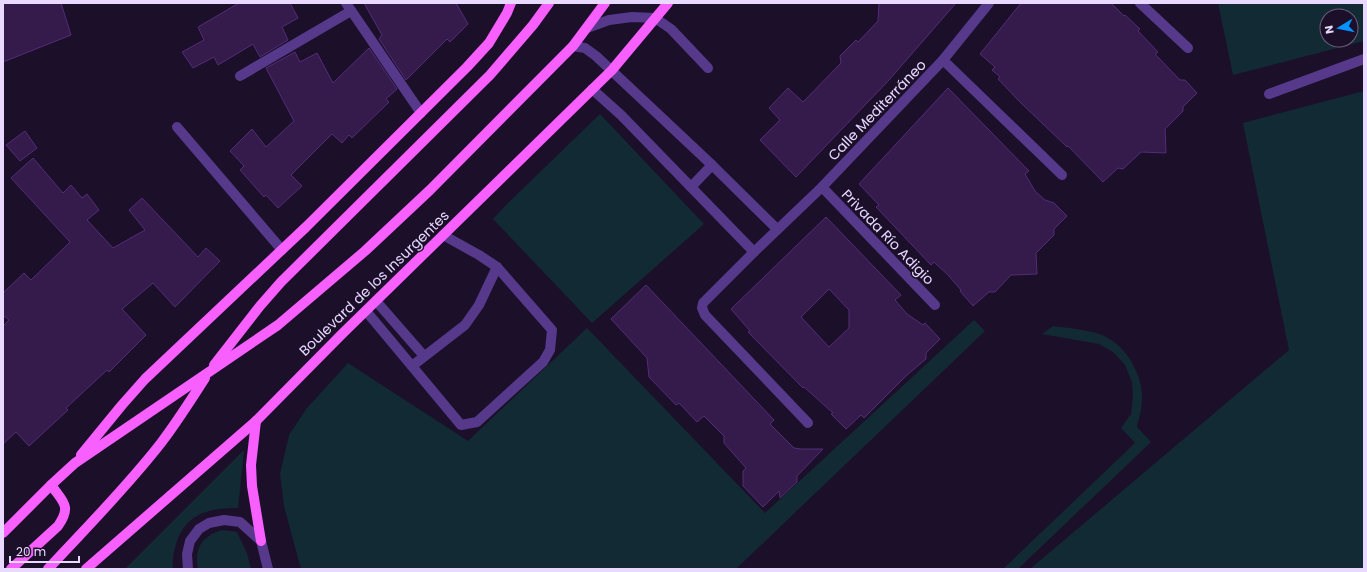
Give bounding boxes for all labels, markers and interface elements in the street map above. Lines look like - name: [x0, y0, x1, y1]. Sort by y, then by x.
- north arrow: [1319, 8, 1359, 48]
- text: N: [1321, 24, 1338, 35]
- street label: Calle Mediterráneo: [823, 55, 931, 165]
- street label: Privada Río Adigio: [837, 185, 939, 289]
- street label: Boulevard de los Insurgentes: [294, 206, 454, 360]
- scale bar: [10, 538, 79, 564]
- text: 20 m: [16, 543, 46, 560]

